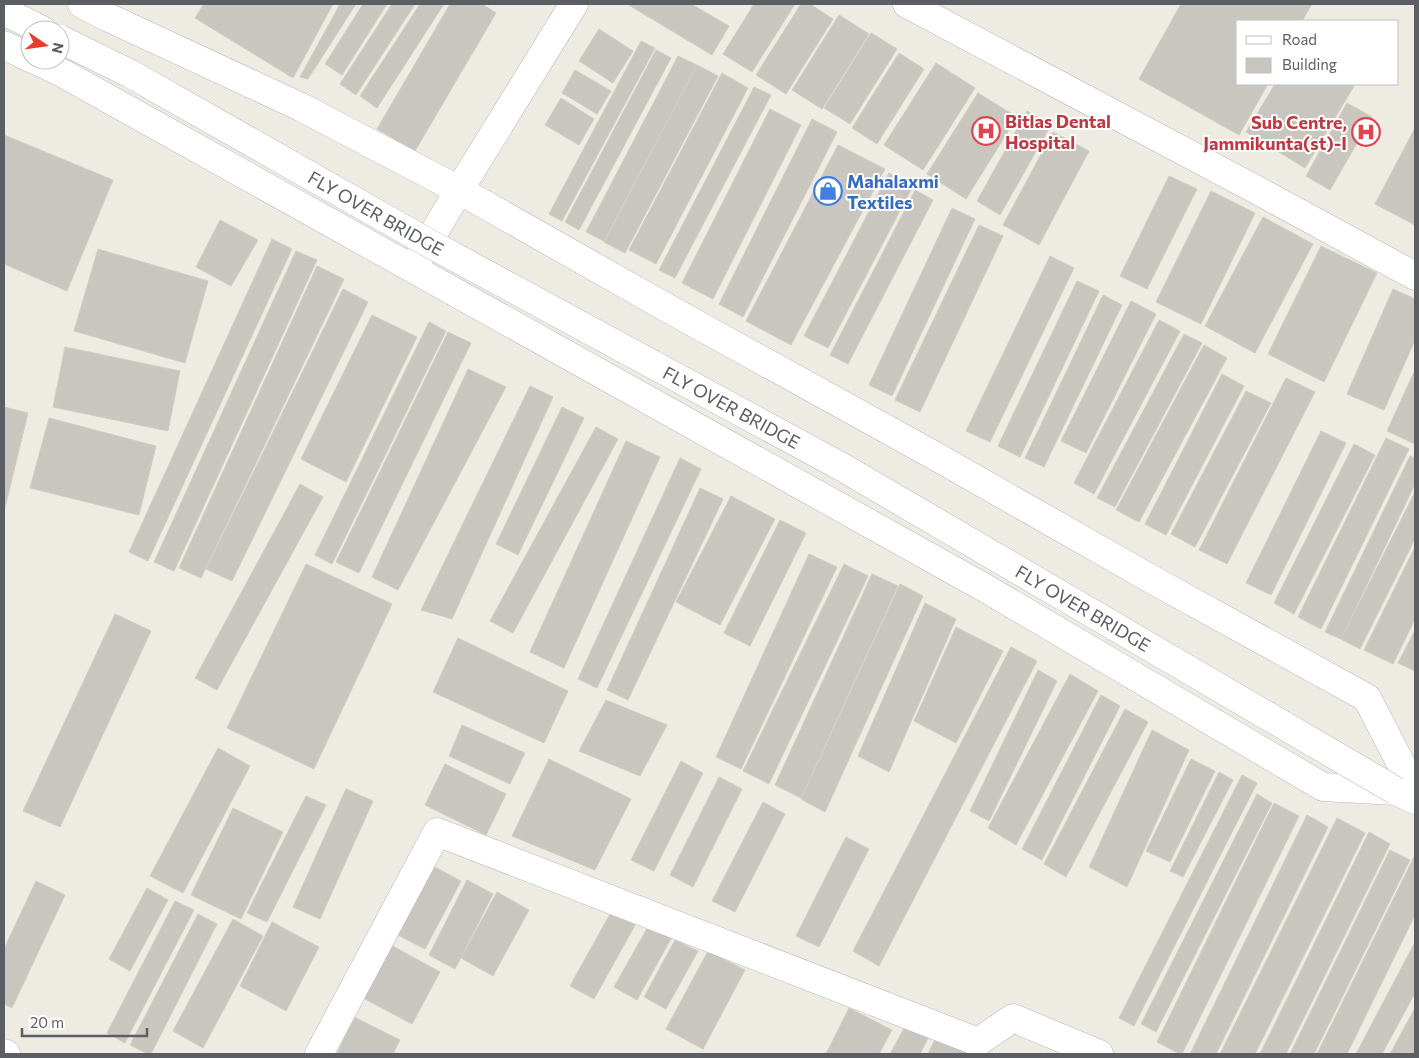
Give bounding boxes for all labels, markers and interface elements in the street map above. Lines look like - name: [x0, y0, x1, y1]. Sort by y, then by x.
- north arrow: [20, 20, 70, 70]
- legend: [1236, 20, 1399, 85]
- text: Road: [1282, 30, 1317, 48]
- text: N: [49, 41, 68, 55]
- text: Building: [1282, 55, 1337, 73]
- place label: Bitlas Dental Hospital: [1005, 110, 1111, 153]
- place label: Sub Centre, Jammikunta(st)-I: [1203, 111, 1347, 154]
- hospital icon: Bitlas Dental Hospital: [971, 116, 1001, 146]
- hospital icon: Sub Centre, Jammikunta(st)-I: [1351, 117, 1381, 147]
- street label: FLY OVER BRIDGE: [304, 166, 448, 260]
- place label: Mahalaxmi Textiles: [847, 170, 939, 213]
- shop icon: Mahalaxmi Textiles: [813, 176, 843, 206]
- street label: FLY OVER BRIDGE: [659, 361, 804, 453]
- street label: FLY OVER BRIDGE: [1012, 560, 1155, 656]
- scale bar: [22, 1006, 148, 1038]
- text: 20 m: [30, 1013, 64, 1031]

